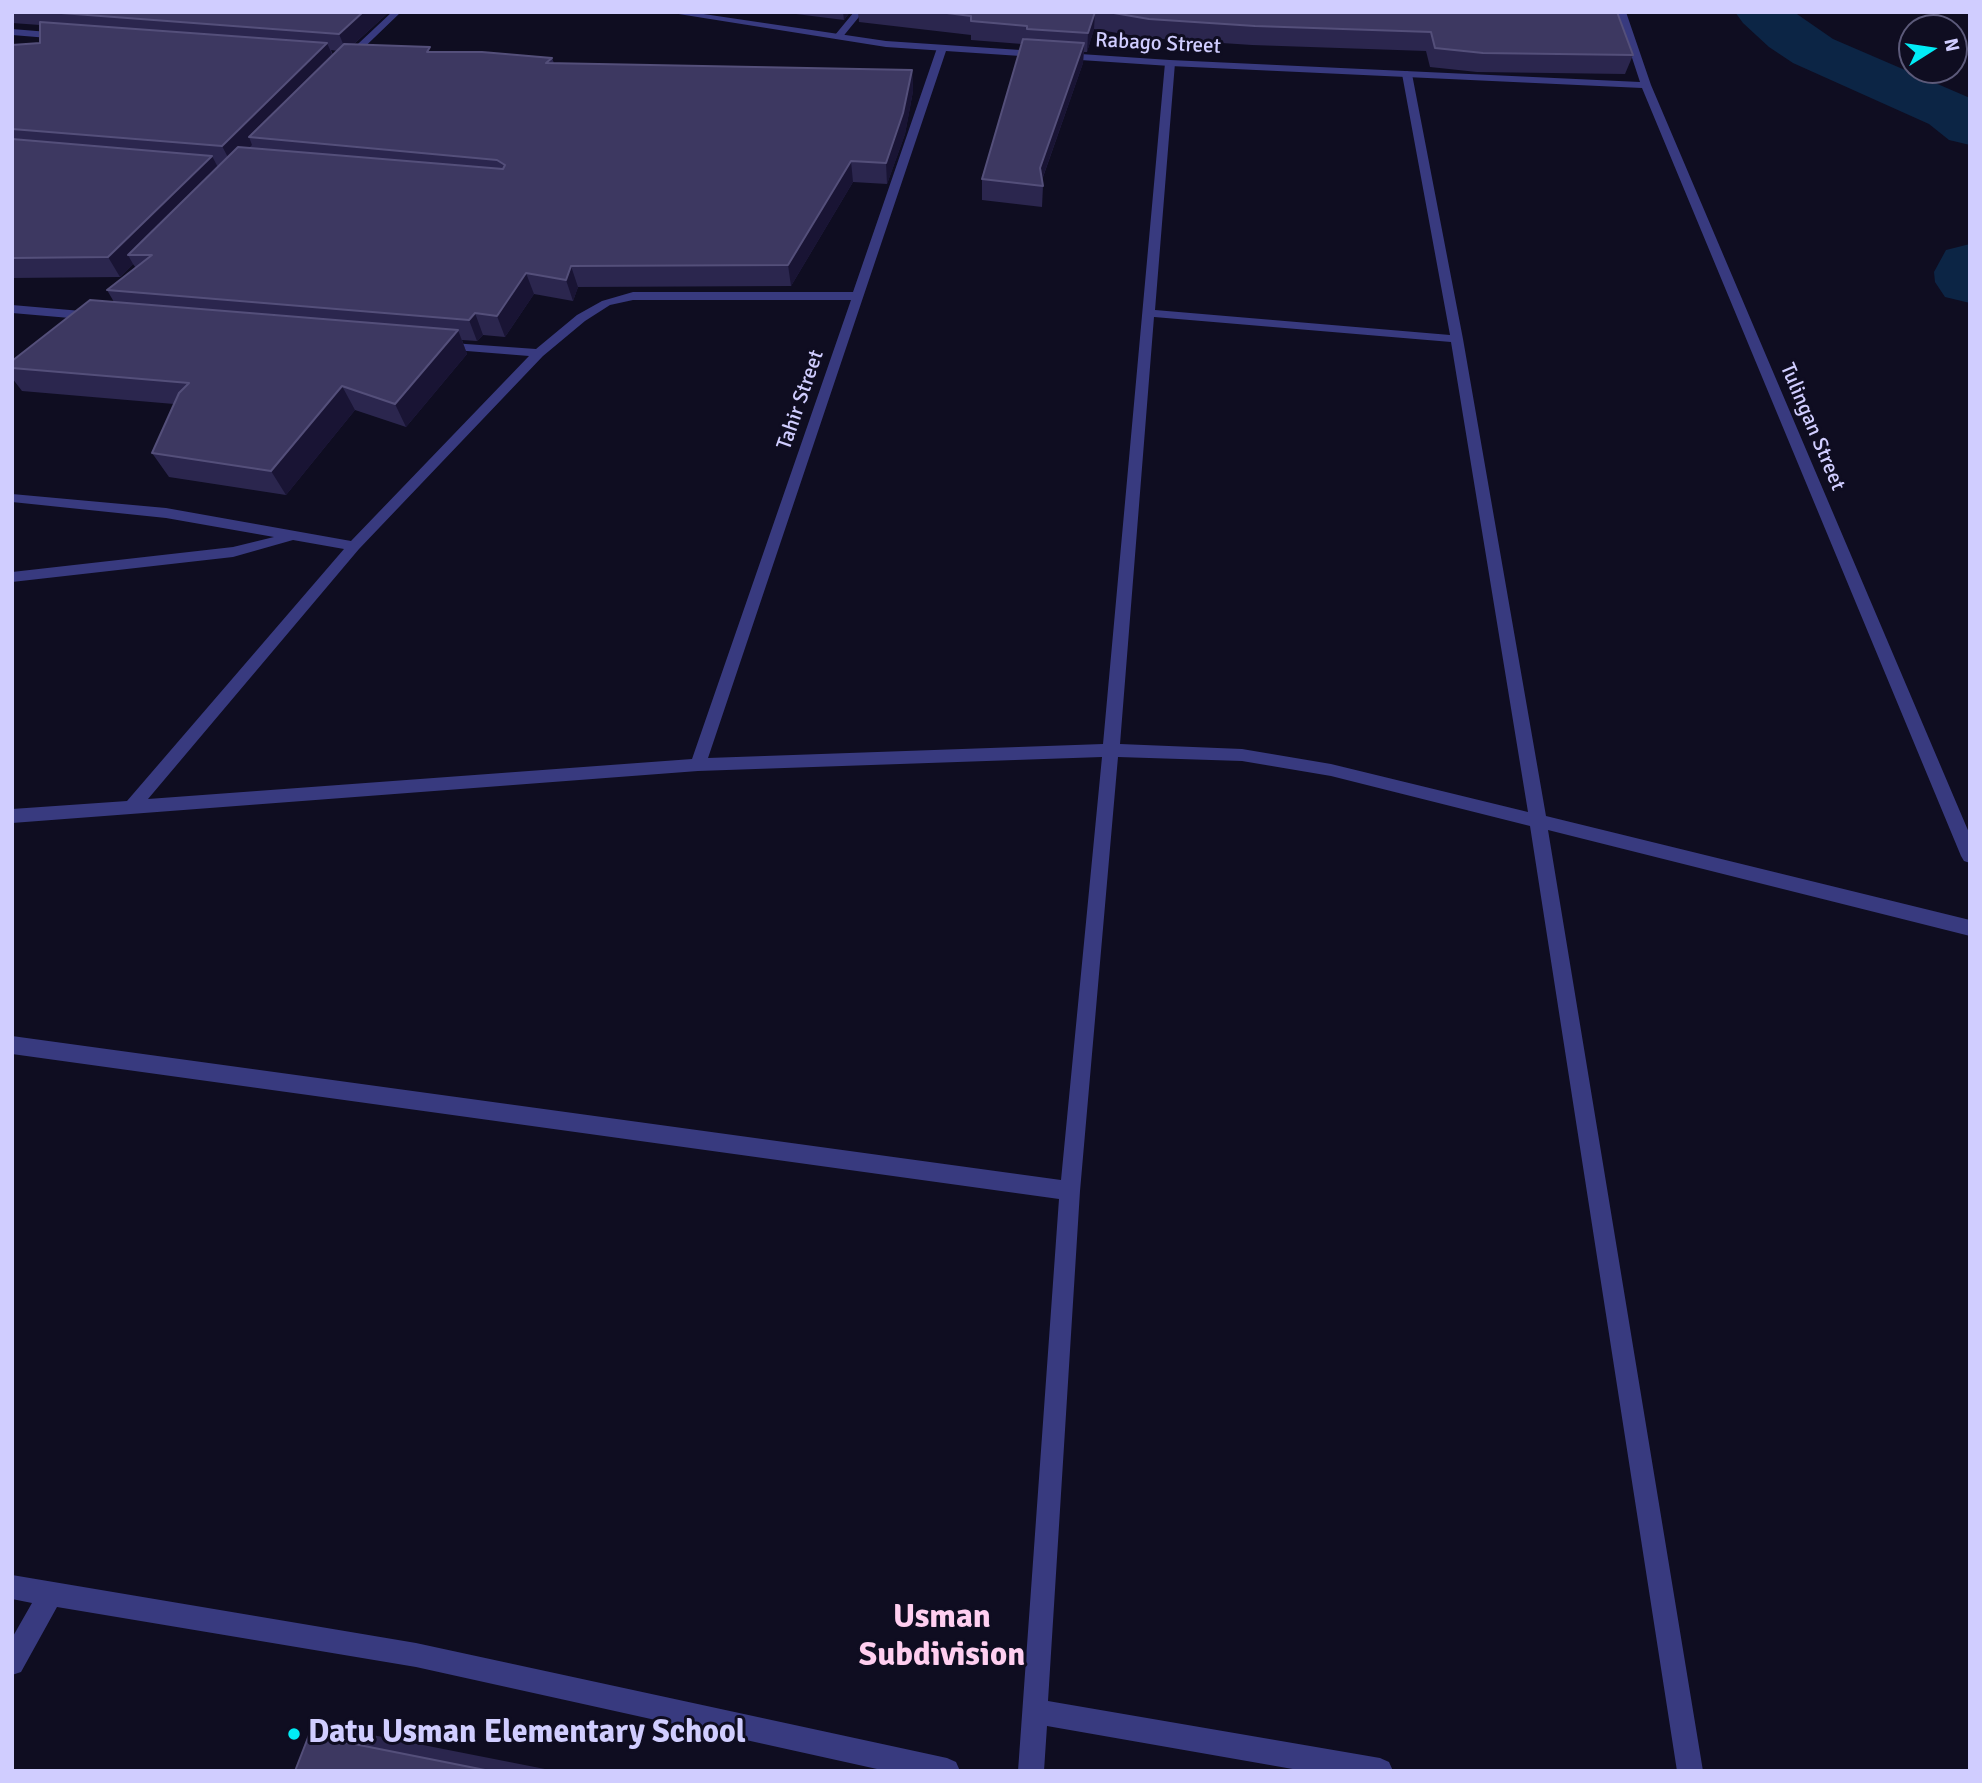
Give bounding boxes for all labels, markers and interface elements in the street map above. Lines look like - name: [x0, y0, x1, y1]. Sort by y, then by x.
- north arrow: [1898, 14, 1968, 84]
- street label: Rabago Street: [1094, 28, 1222, 60]
- text: N: [1938, 36, 1965, 54]
- street label: Tahir Street: [772, 347, 830, 453]
- street label: Tulingan Street: [1774, 360, 1850, 494]
- district label: Usman Subdivision: [859, 1598, 1025, 1676]
- place label: Datu Usman Elementary School: [308, 1715, 746, 1753]
- marker: Datu Usman Elementary School: [286, 1726, 302, 1742]

